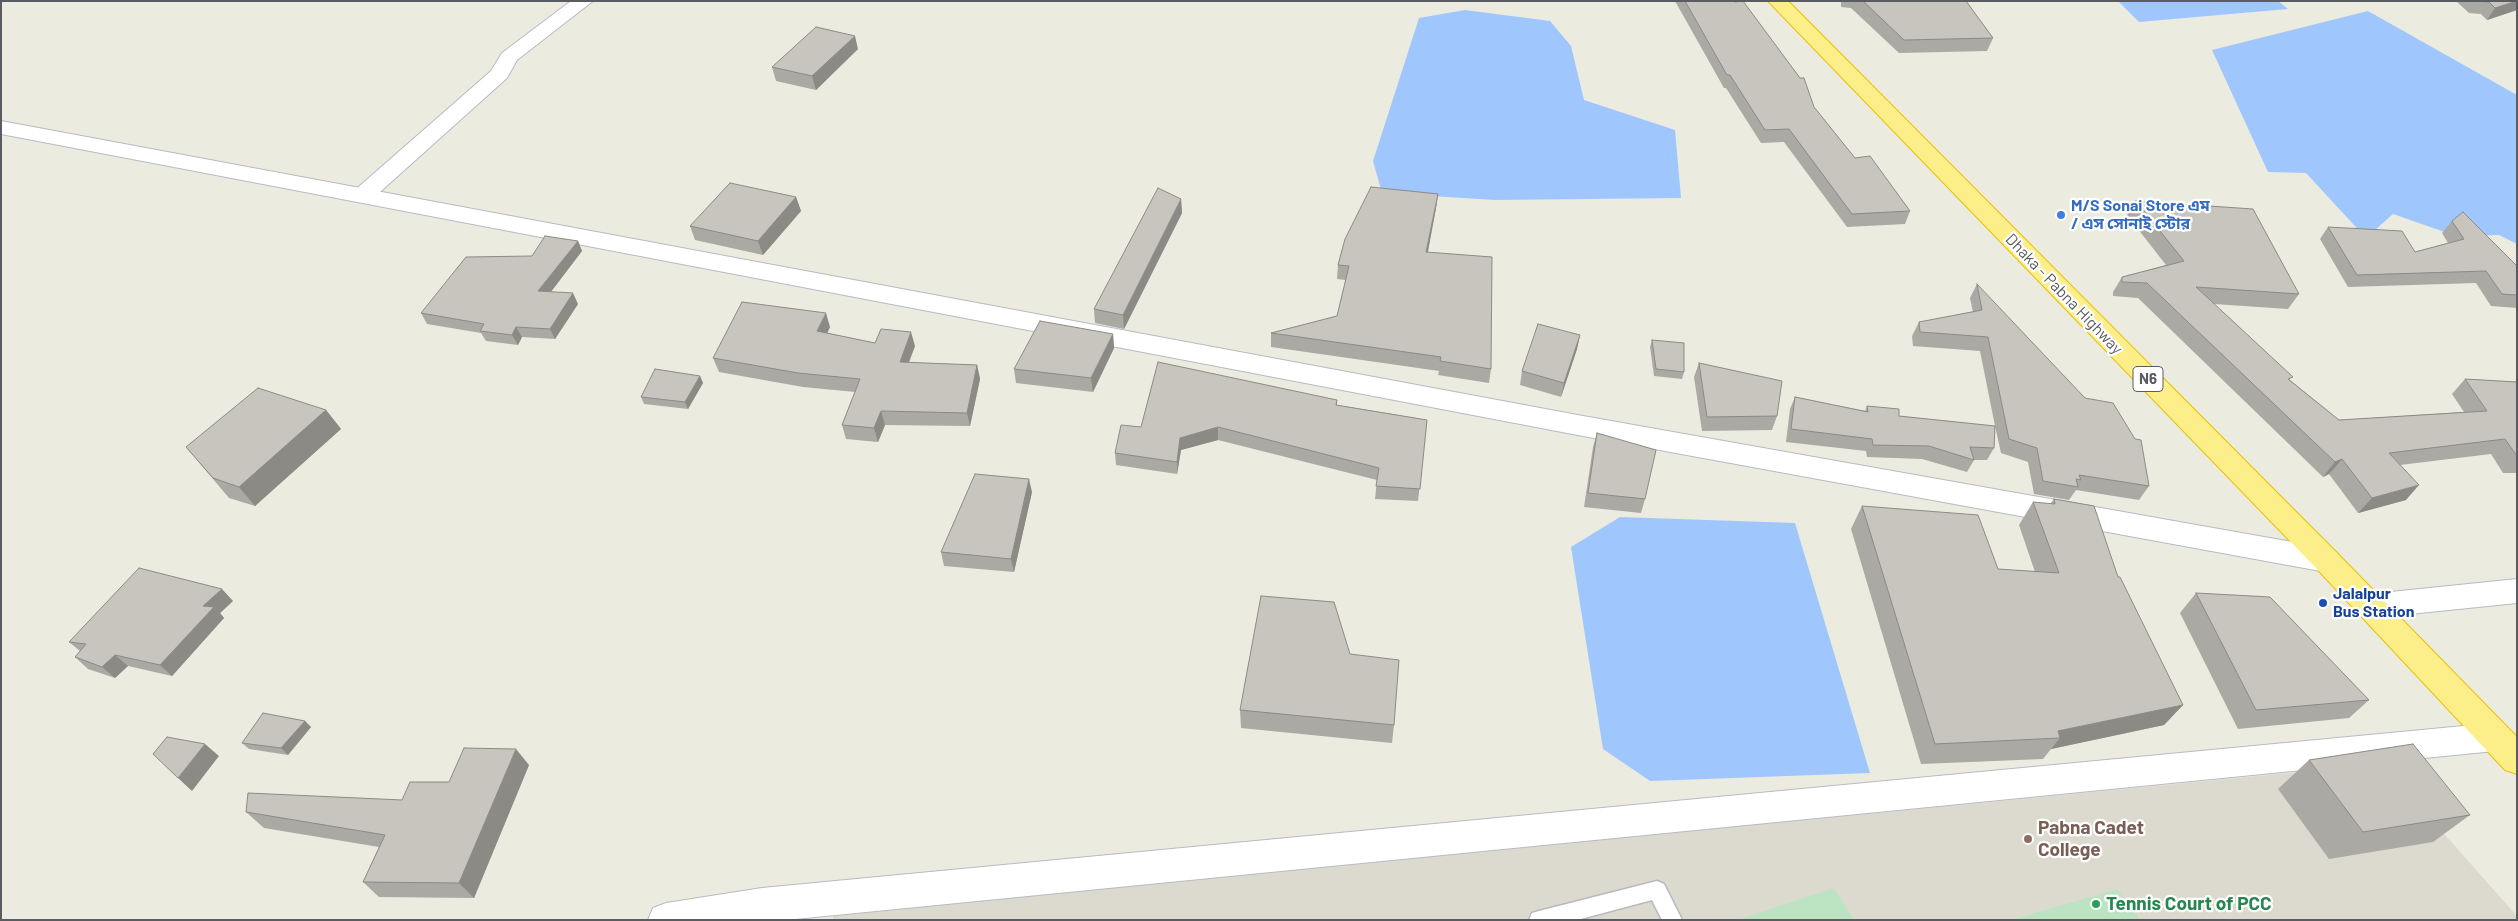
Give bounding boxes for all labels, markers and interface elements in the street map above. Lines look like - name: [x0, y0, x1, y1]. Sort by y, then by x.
- place label: M/S Sonai Store এম / এস সোনাই স্টোর: [2071, 196, 2210, 234]
- marker: M/S Sonai Store এম / এস সোনাই স্টোর: [2055, 209, 2067, 221]
- street label: Dhaka - Pabna Highway: [2001, 230, 2127, 358]
- road number: N6: [2133, 366, 2163, 392]
- place label: Jalalpur Bus Station: [2333, 584, 2414, 622]
- marker: Jalalpur Bus Station: [2317, 597, 2329, 609]
- place label: Pabna Cadet College: [2038, 817, 2144, 861]
- marker: Pabna Cadet College: [2022, 833, 2034, 845]
- place label: Tennis Court of PCC: [2106, 893, 2272, 915]
- marker: Tennis Court of PCC: [2090, 898, 2102, 910]

